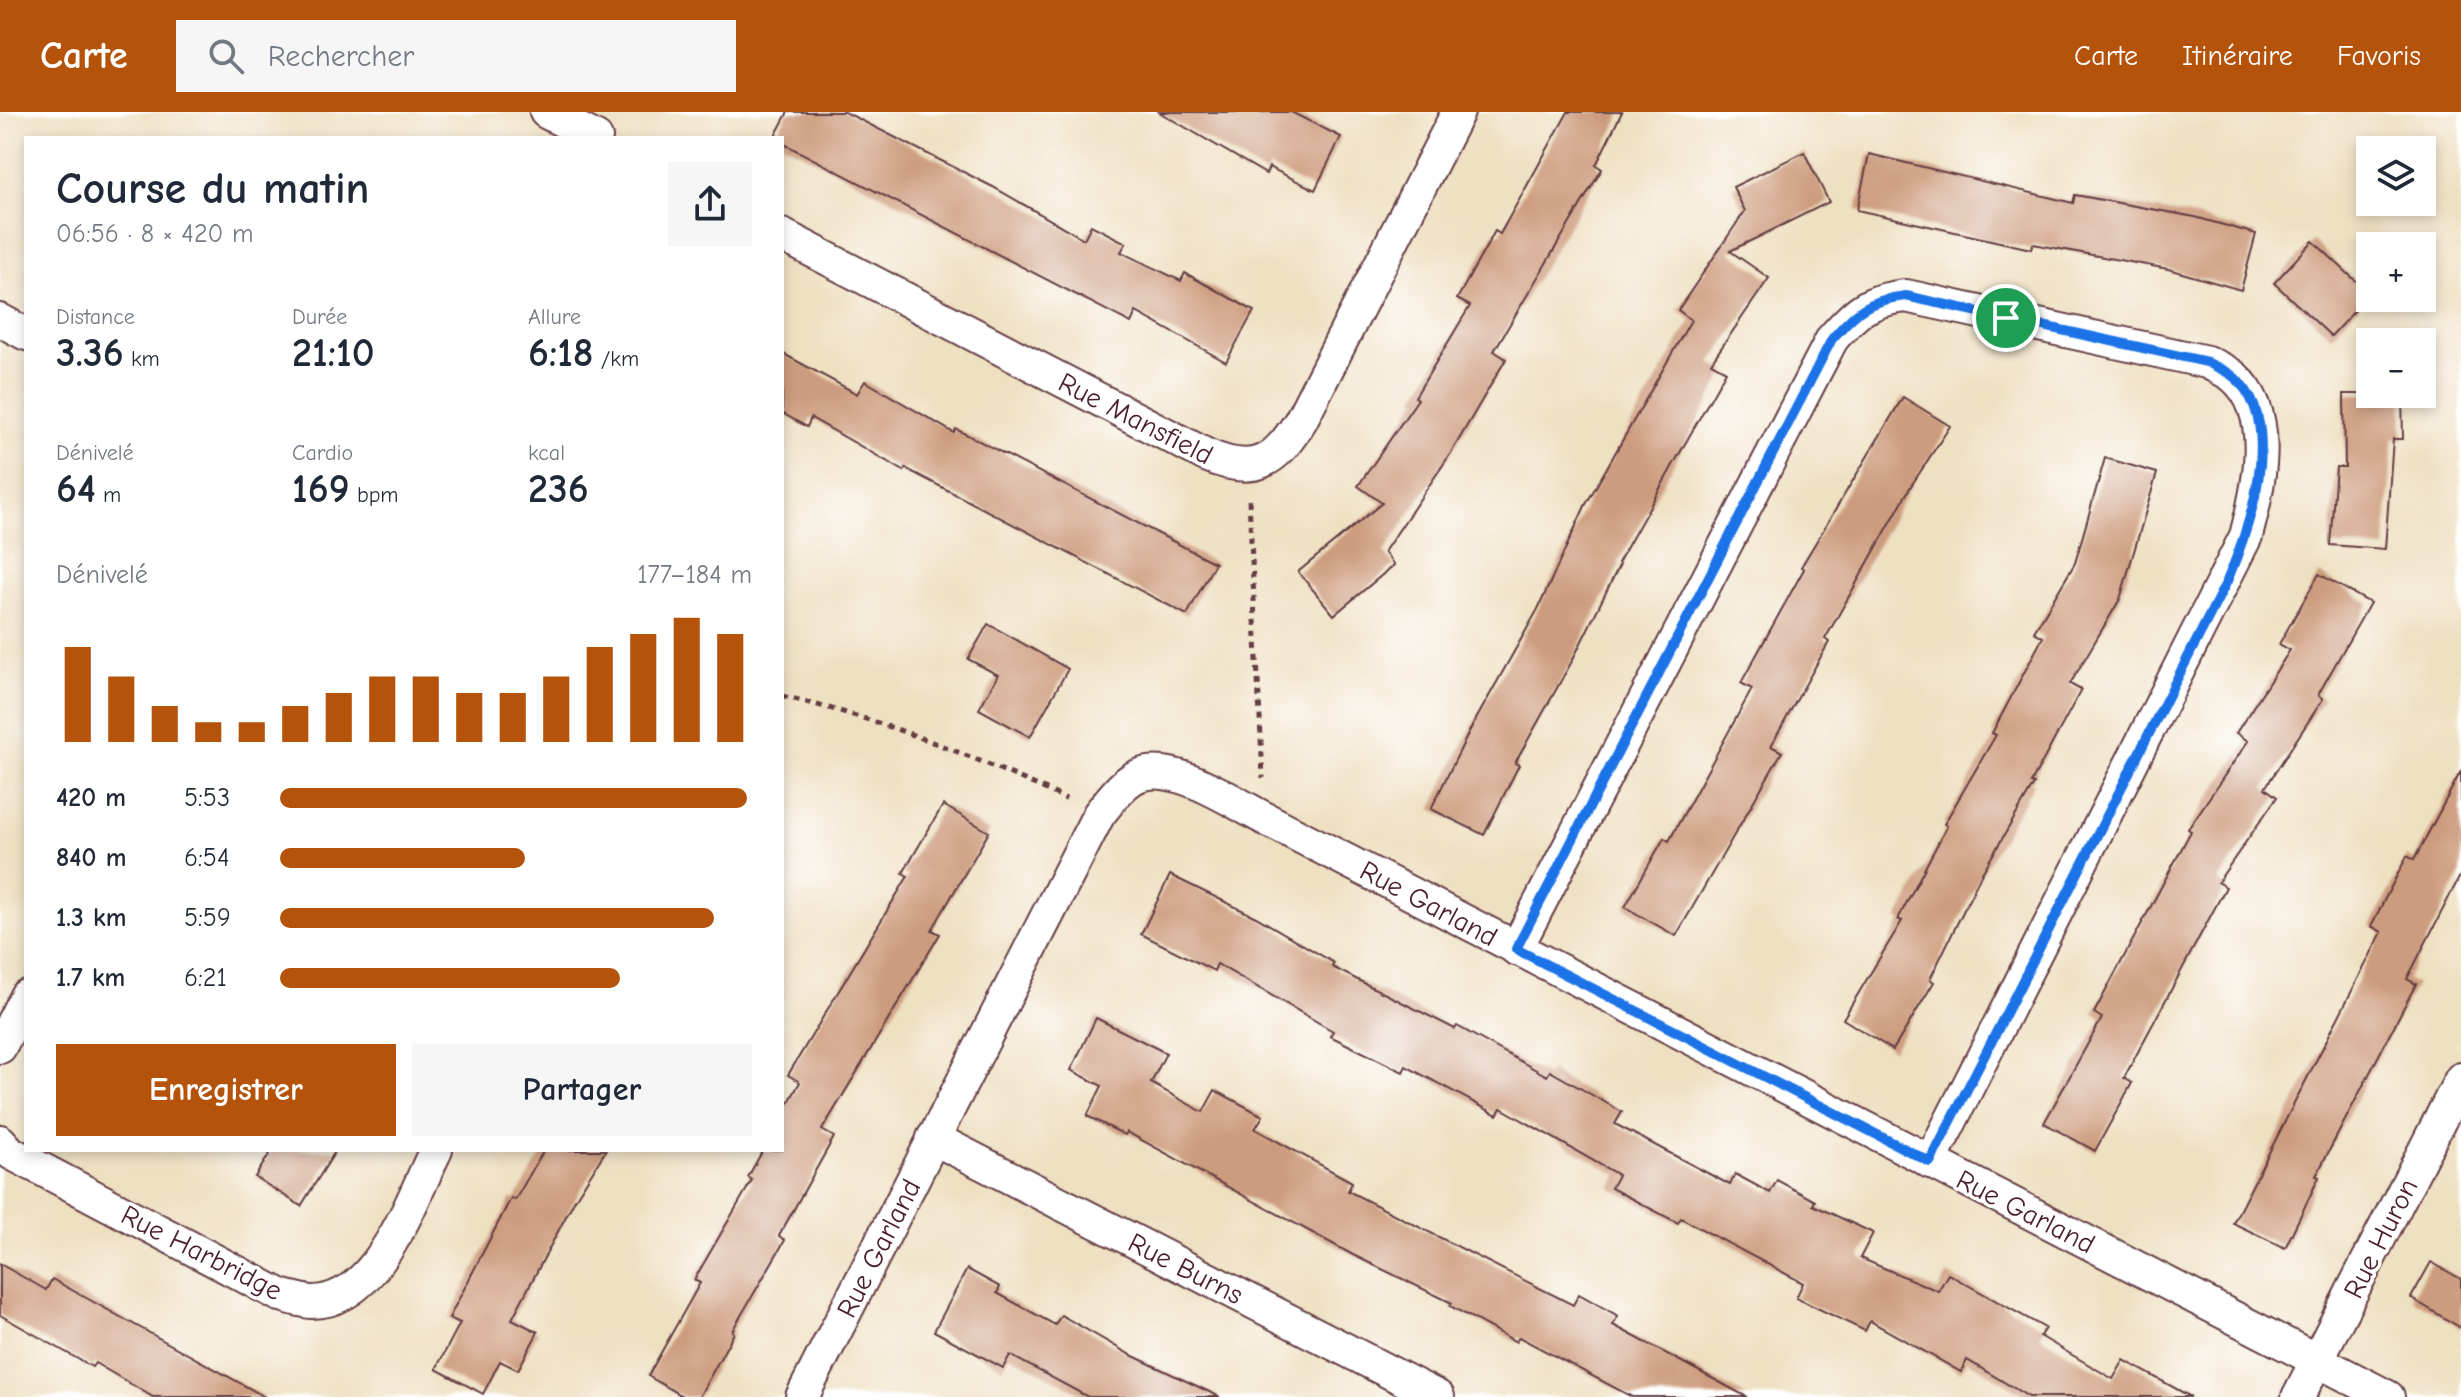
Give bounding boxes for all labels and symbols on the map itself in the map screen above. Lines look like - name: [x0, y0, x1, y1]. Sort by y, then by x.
- pin: [1972, 284, 2040, 352]
- street label: Rue Mansfield: [1053, 366, 1218, 471]
- street label: Rue Garland: [1354, 854, 1503, 953]
- street label: Rue Garland: [1951, 1163, 2100, 1260]
- street label: Rue Huron: [2337, 1173, 2425, 1304]
- street label: Rue Garland: [830, 1174, 927, 1323]
- street label: Rue Harbridge: [116, 1199, 287, 1307]
- street label: Rue Burns: [1123, 1226, 1248, 1311]

